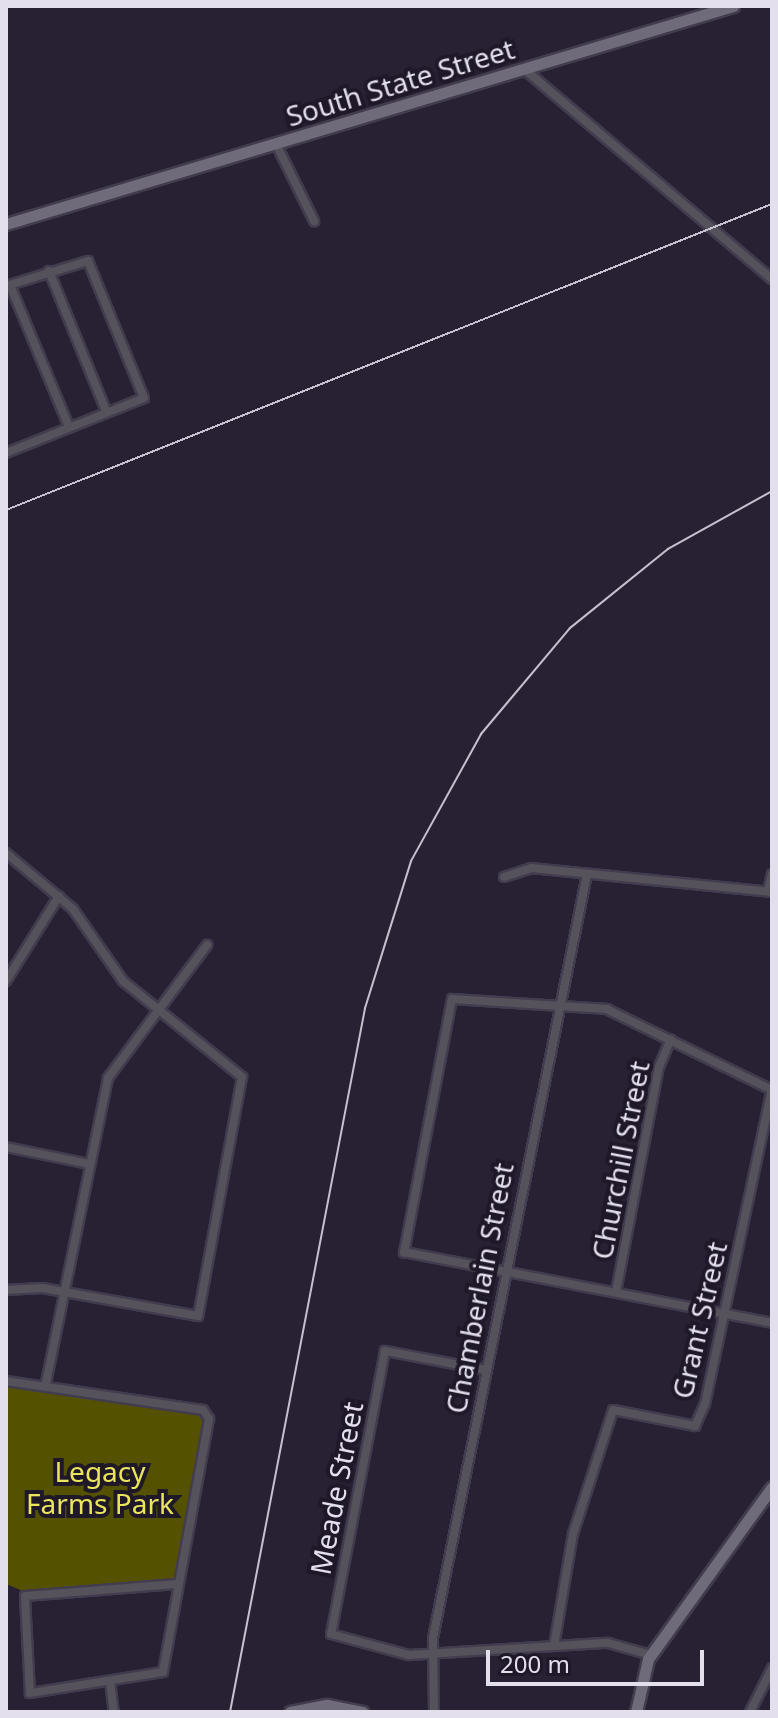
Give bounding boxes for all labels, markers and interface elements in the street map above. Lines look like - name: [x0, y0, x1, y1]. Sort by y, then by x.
- street label: South State Street: [282, 31, 518, 133]
- street label: Churchill Street: [584, 1058, 656, 1262]
- street label: Chamberlain Street: [438, 1160, 520, 1416]
- street label: Grant Street: [665, 1238, 733, 1402]
- street label: Meade Street: [303, 1399, 369, 1577]
- park label: Legacy Farms Park: [26, 1454, 174, 1520]
- scale bar: [490, 1634, 708, 1684]
- text: 200 m: [500, 1647, 570, 1680]

